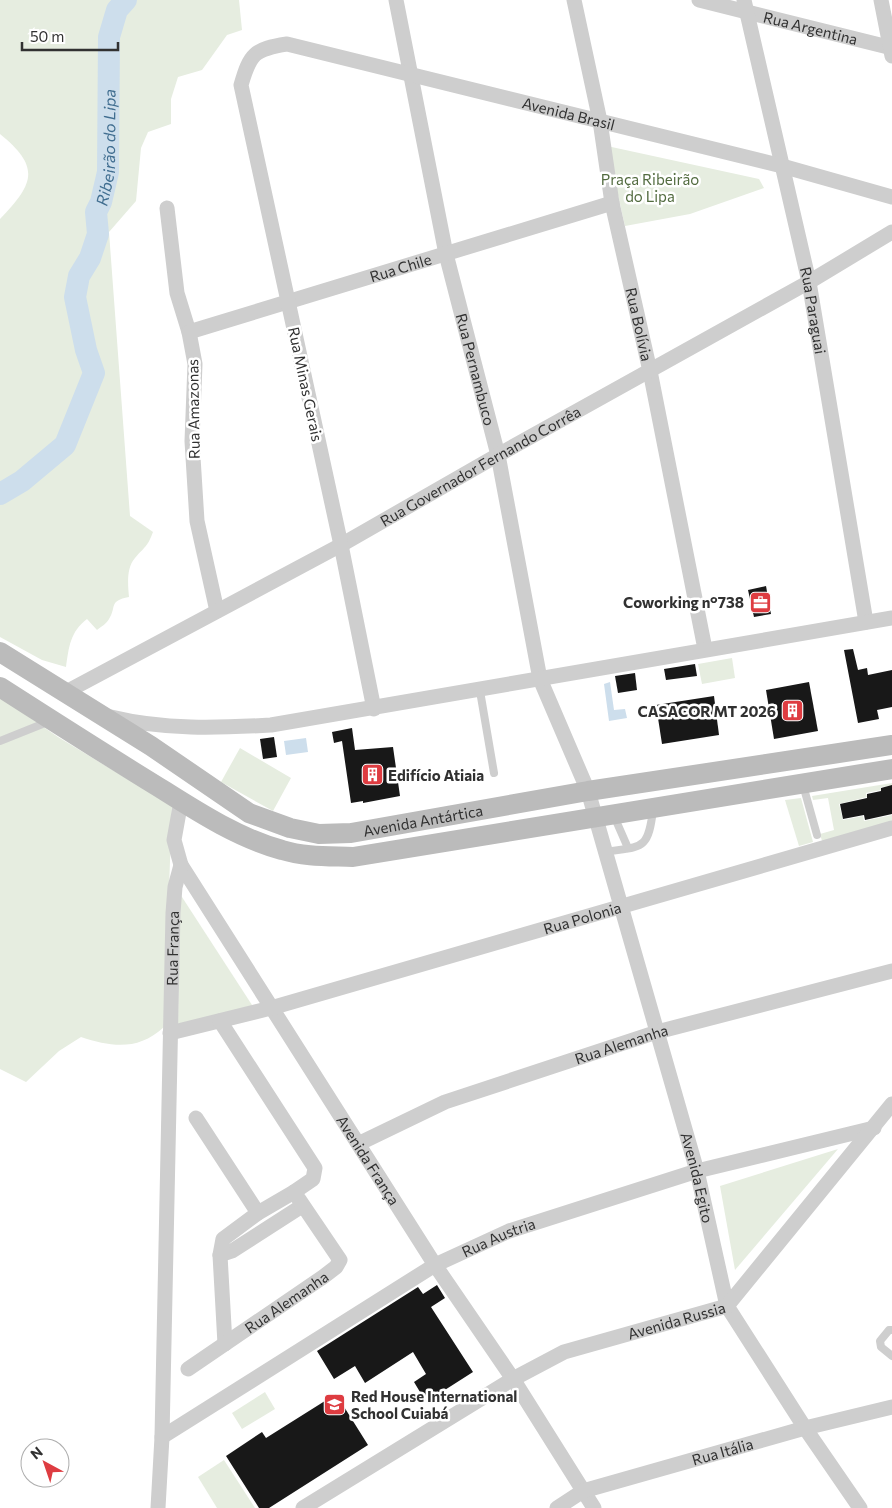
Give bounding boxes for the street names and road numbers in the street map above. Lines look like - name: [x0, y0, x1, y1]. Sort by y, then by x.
- street label: Rua Argentina: [762, 7, 860, 48]
- street label: Avenida Brasil: [520, 93, 617, 134]
- street label: Rua Chile: [367, 250, 433, 285]
- street label: Rua Paraguai: [797, 265, 830, 355]
- street label: Rua Bolívia: [622, 286, 656, 363]
- street label: Rua Pernambuco: [453, 311, 499, 427]
- street label: Rua Minas Gerais: [285, 325, 327, 443]
- street label: Rua Amazonas: [183, 359, 203, 459]
- street label: Rua Governador Fernando Corrêa: [377, 402, 584, 530]
- street label: Avenida Antártica: [362, 801, 484, 840]
- street label: Rua Polonia: [541, 898, 623, 938]
- street label: Rua França: [162, 911, 182, 986]
- street label: Rua Alemanha: [572, 1021, 670, 1068]
- street label: Avenida França: [333, 1112, 404, 1208]
- street label: Avenida Egito: [677, 1130, 717, 1225]
- street label: Rua Austria: [459, 1214, 538, 1261]
- street label: Rua Alemanha: [241, 1267, 332, 1337]
- street label: Avenida Russia: [626, 1298, 727, 1343]
- street label: Rua Itália: [690, 1434, 755, 1469]

